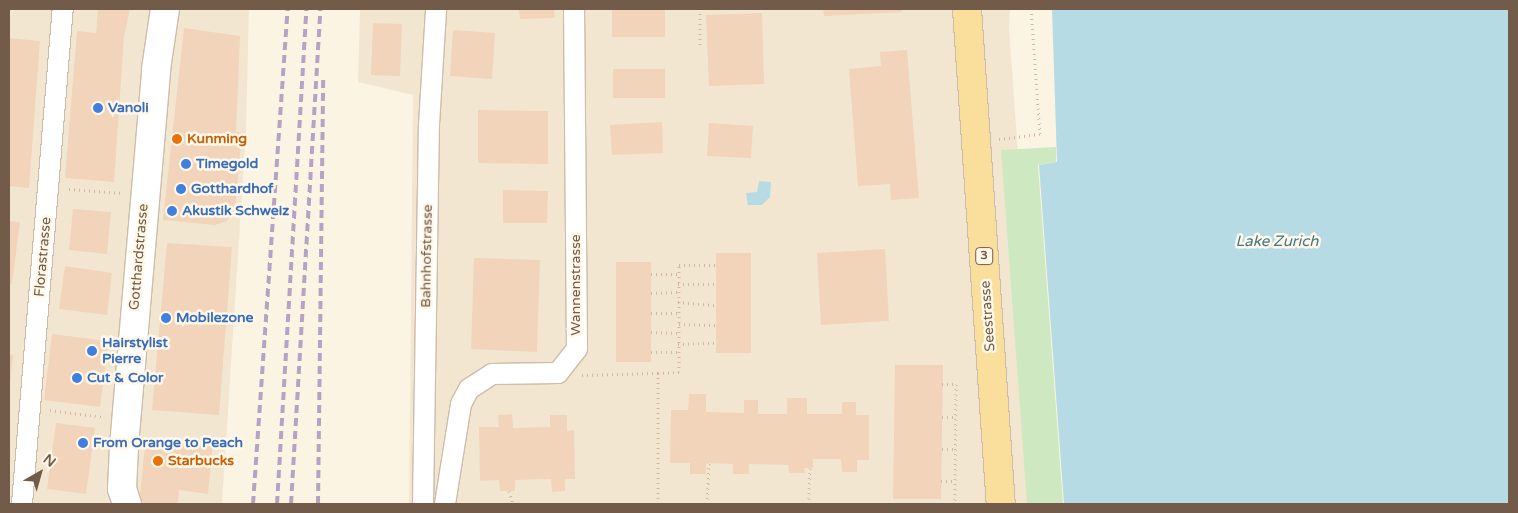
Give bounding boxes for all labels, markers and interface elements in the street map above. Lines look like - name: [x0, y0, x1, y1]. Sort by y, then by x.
- place label: Vanoli: [108, 100, 149, 116]
- marker: Vanoli: [92, 102, 104, 114]
- place label: Kunming: [187, 131, 247, 147]
- marker: Kunming: [171, 133, 183, 145]
- place label: Timegold: [196, 156, 258, 172]
- marker: Timegold: [180, 158, 192, 170]
- place label: Gotthardhof: [191, 181, 273, 197]
- marker: Gotthardhof: [175, 183, 187, 195]
- street label: Gotthardstrasse: [126, 203, 152, 311]
- place label: Akustik Schweiz: [182, 203, 289, 219]
- street label: Bahnhofstrasse: [418, 204, 436, 308]
- marker: Akustik Schweiz: [166, 205, 178, 217]
- street label: Florastrasse: [31, 216, 55, 298]
- water label: Lake Zurich: [1236, 233, 1318, 251]
- street label: Wannenstrasse: [568, 234, 584, 336]
- road number: 3: [974, 247, 994, 266]
- street label: Seestrasse: [977, 280, 999, 352]
- place label: Mobilezone: [176, 310, 254, 326]
- marker: Mobilezone: [160, 312, 172, 324]
- place label: Hairstylist Pierre: [102, 335, 168, 368]
- marker: Hairstylist Pierre: [86, 345, 98, 357]
- place label: Cut & Color: [87, 370, 163, 386]
- marker: Cut & Color: [71, 372, 83, 384]
- place label: From Orange to Peach: [93, 435, 243, 451]
- marker: From Orange to Peach: [77, 437, 89, 449]
- north arrow: [15, 448, 65, 498]
- text: N: [40, 451, 59, 471]
- place label: Starbucks: [168, 453, 234, 469]
- marker: Starbucks: [152, 455, 164, 467]

